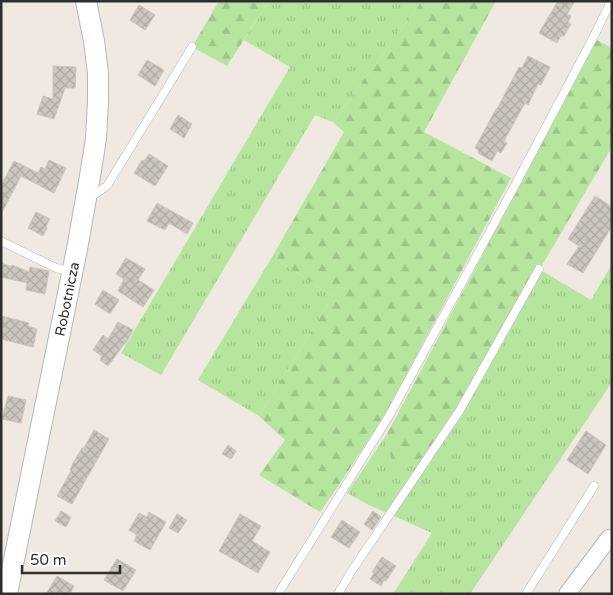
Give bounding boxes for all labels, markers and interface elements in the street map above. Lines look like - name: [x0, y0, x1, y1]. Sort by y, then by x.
- street label: Robotnicza: [51, 260, 83, 338]
- scale bar: [22, 542, 120, 574]
- text: 50 m: [30, 551, 67, 569]

